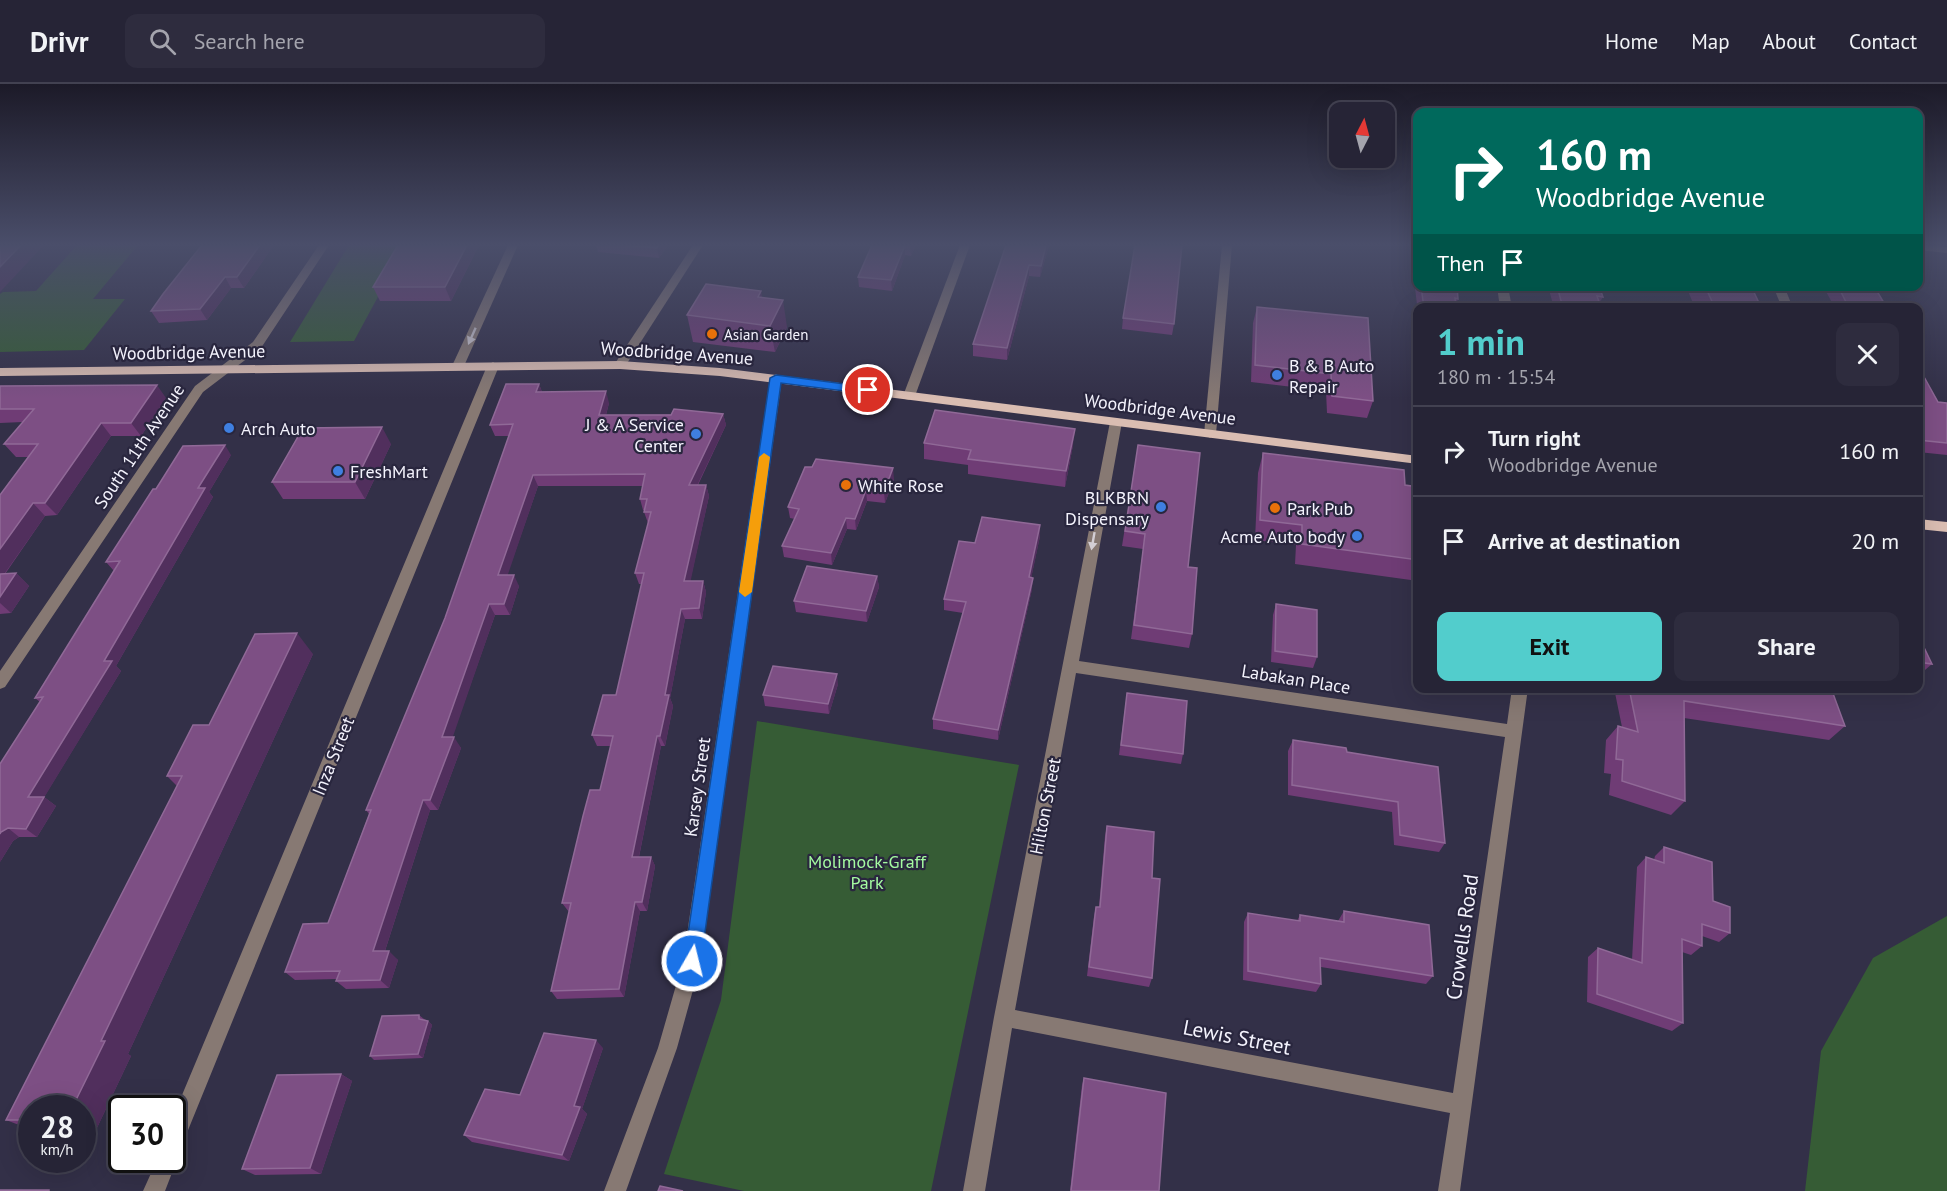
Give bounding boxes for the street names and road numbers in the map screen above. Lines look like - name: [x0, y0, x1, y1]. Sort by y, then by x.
- street label: Woodbridge Avenue: [600, 336, 754, 370]
- street label: Woodbridge Avenue: [112, 339, 266, 365]
- street label: South 11th Avenue: [89, 379, 189, 513]
- street label: Woodbridge Avenue: [1083, 388, 1237, 430]
- street label: Labakan Place: [1240, 659, 1352, 699]
- street label: Inza Street: [307, 713, 359, 799]
- street label: Karsey Street: [679, 736, 715, 838]
- street label: Hilton Street: [1024, 756, 1066, 856]
- street label: Crowells Road: [1440, 872, 1484, 1002]
- street label: Lewis Street: [1181, 1013, 1293, 1061]

